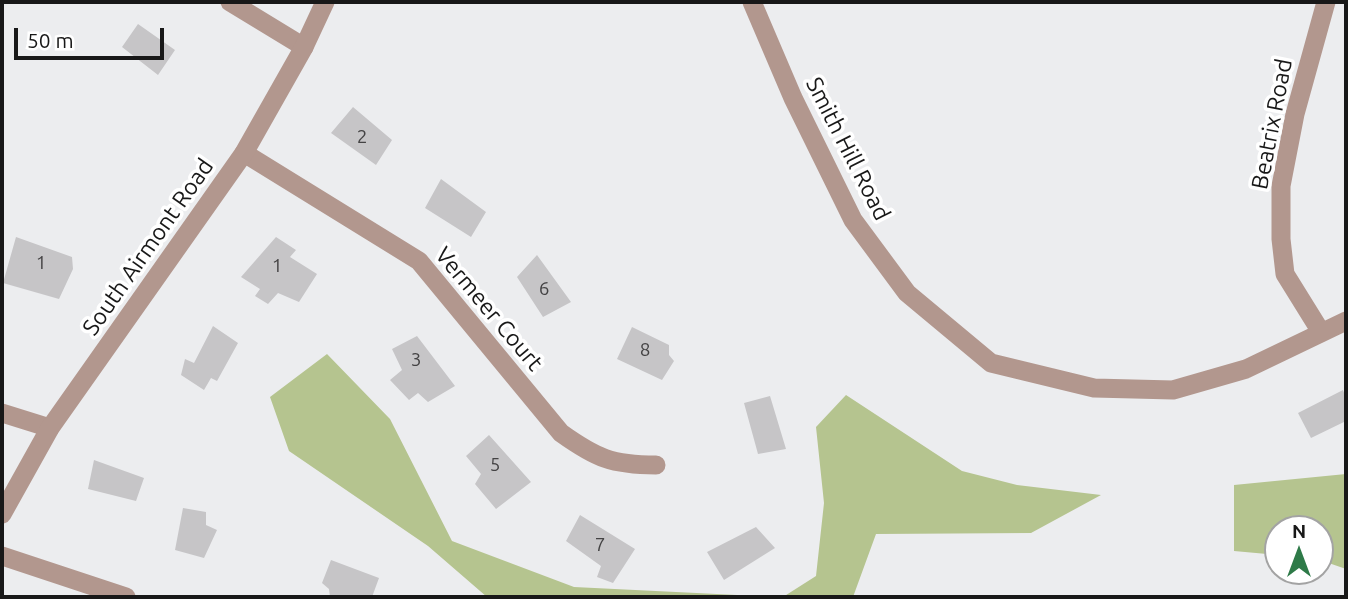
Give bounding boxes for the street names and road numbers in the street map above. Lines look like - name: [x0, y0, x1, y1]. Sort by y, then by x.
- street label: Beatrix Road: [1246, 56, 1298, 192]
- street label: Smith Hill Road: [800, 73, 896, 225]
- street label: South Airmont Road: [77, 153, 219, 341]
- street label: Vermeer Court: [429, 242, 549, 376]

